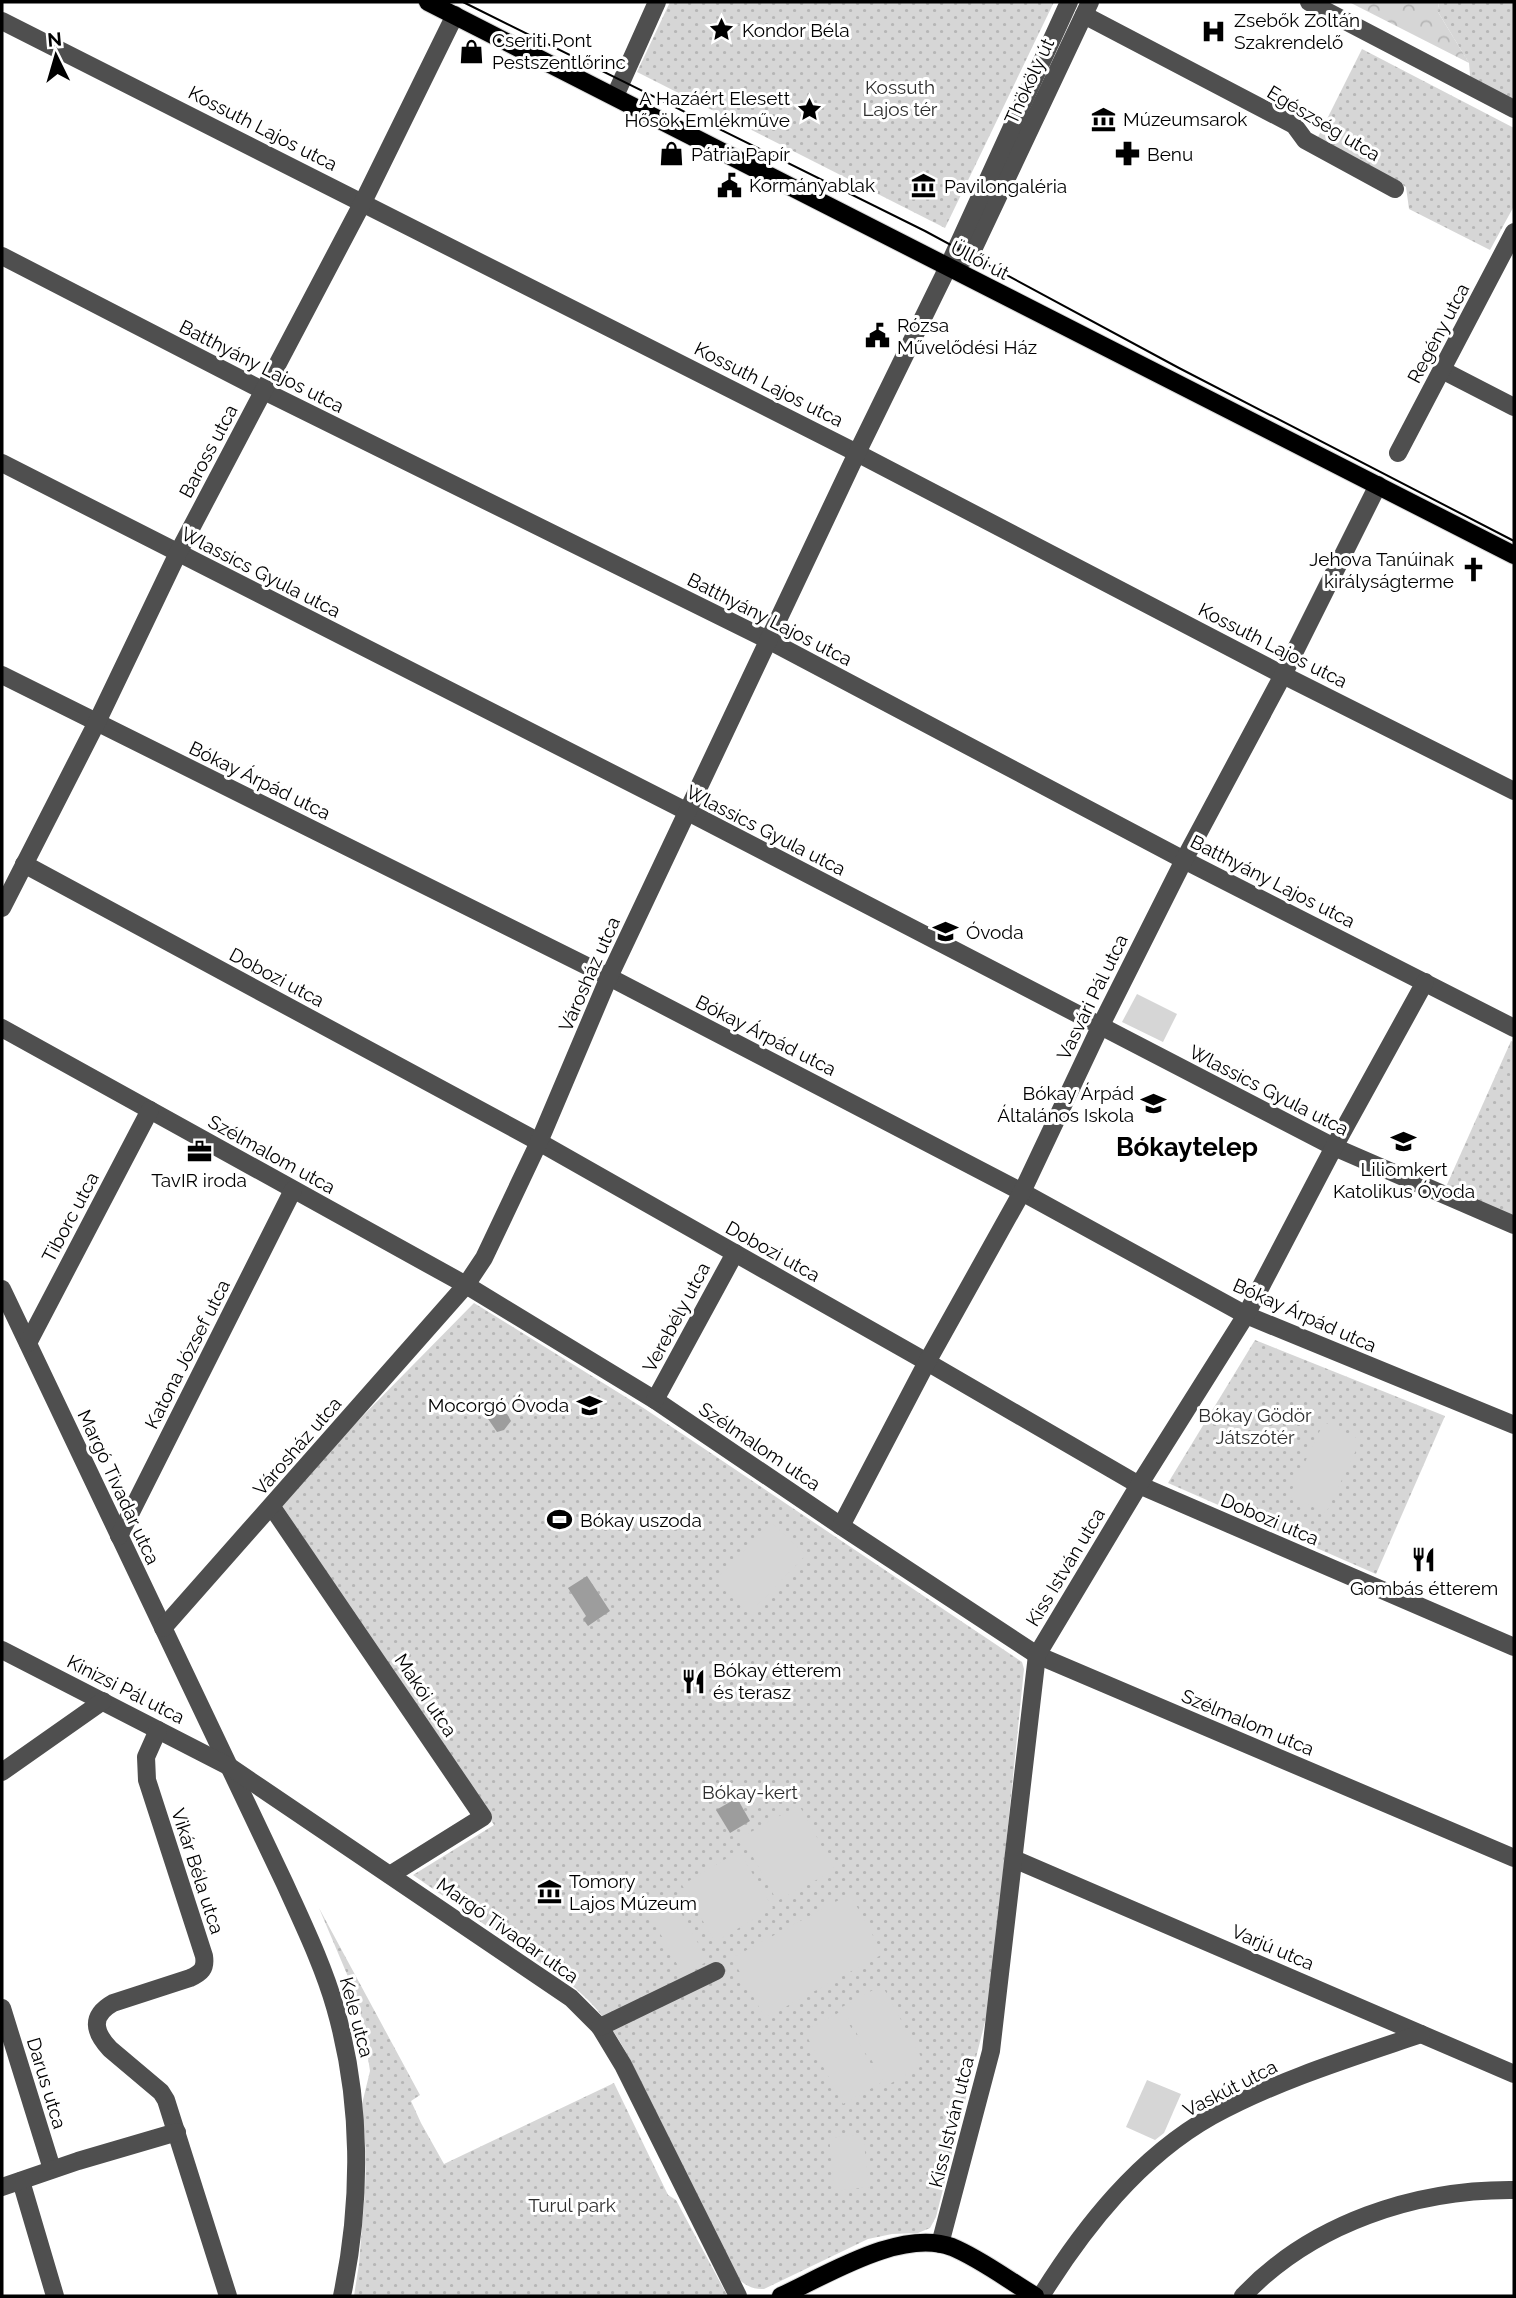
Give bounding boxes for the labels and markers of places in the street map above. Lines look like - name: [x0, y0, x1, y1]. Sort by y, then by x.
- place label: Zsebők Zoltán Szakrendelő: [1234, 9, 1360, 53]
- place icon: Kondor Béla: [708, 16, 736, 44]
- hospital icon: Zsebők Zoltán Szakrendelő: [1200, 17, 1228, 45]
- place label: Kondor Béla: [742, 19, 850, 41]
- place label: Cseriti Pont Pestszentlőrinc: [492, 29, 626, 73]
- shop icon: Cseriti Pont Pestszentlőrinc: [458, 37, 486, 65]
- place label: A Hazáért Elesett Hősök Emlékműve: [624, 87, 791, 131]
- place icon: A Hazáért Elesett Hősök Emlékműve: [796, 95, 824, 123]
- museum icon: Múzeumsarok: [1089, 105, 1117, 133]
- place label: Múzeumsarok: [1123, 108, 1247, 130]
- shop icon: Pátria Papír: [657, 140, 685, 168]
- pharmacy icon: Benu: [1113, 140, 1141, 168]
- place label: Pátria Papír: [691, 143, 790, 165]
- place label: Benu: [1147, 143, 1193, 165]
- public building icon: Kormányablak: [715, 171, 743, 199]
- museum icon: Pavilongaléria: [910, 172, 938, 200]
- place label: Kormányablak: [749, 174, 875, 196]
- place label: Pavilongaléria: [944, 175, 1067, 197]
- place label: Rózsa Művelődési Ház: [897, 314, 1037, 358]
- public building icon: Rózsa Művelődési Ház: [863, 322, 891, 350]
- place label: Jehova Tanúinak királyságterme: [1309, 548, 1454, 592]
- church icon: Jehova Tanúinak királyságterme: [1460, 556, 1488, 584]
- school or university icon: Óvoda: [932, 918, 960, 946]
- place label: Óvoda: [966, 921, 1024, 943]
- place label: Bókay Árpád Általános Iskola: [997, 1082, 1134, 1126]
- school or university icon: Bókay Árpád Általános Iskola: [1140, 1090, 1168, 1118]
- school or university icon: Liliomkert Katolikus Óvoda: [1390, 1127, 1418, 1155]
- office icon: TavIR iroda: [185, 1138, 213, 1166]
- place label: Liliomkert Katolikus Óvoda: [1333, 1158, 1475, 1202]
- place label: TavIR iroda: [151, 1169, 247, 1191]
- school or university icon: Mocorgó Óvoda: [575, 1391, 603, 1419]
- place label: Mocorgó Óvoda: [428, 1394, 569, 1416]
- sports icon: Bókay uszoda: [546, 1506, 574, 1534]
- place label: Bókay uszoda: [580, 1509, 702, 1531]
- restaurant icon: Gombás étterem: [1410, 1546, 1438, 1574]
- place label: Gombás étterem: [1350, 1577, 1498, 1599]
- place label: Bókay étterem és terasz: [713, 1659, 841, 1703]
- restaurant icon: Bókay étterem és terasz: [679, 1667, 707, 1695]
- place label: Tomory Lajos Múzeum: [569, 1870, 697, 1914]
- museum icon: Tomory Lajos Múzeum: [535, 1878, 563, 1906]

